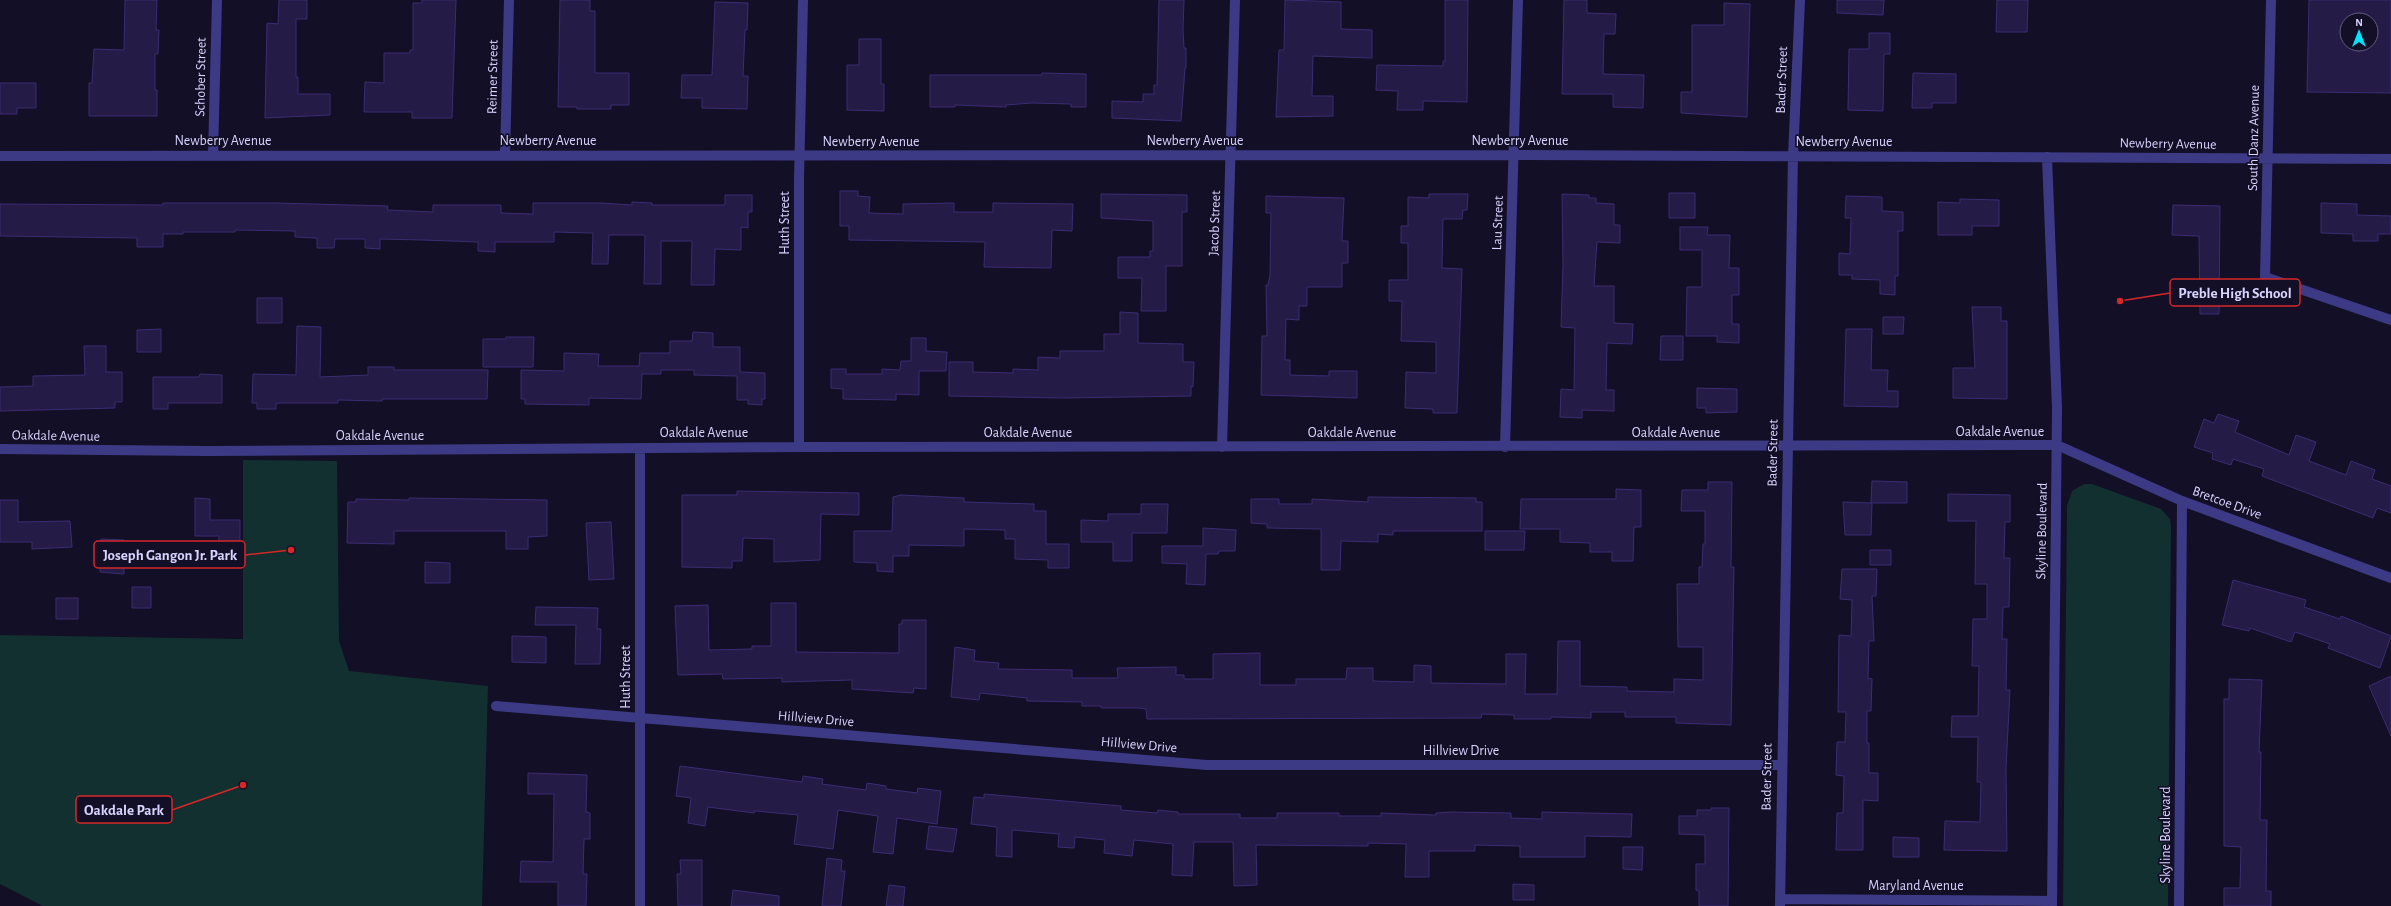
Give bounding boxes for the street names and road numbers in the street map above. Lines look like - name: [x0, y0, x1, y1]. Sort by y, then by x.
- street label: Schober Street: [193, 37, 209, 117]
- street label: Reimer Street: [485, 39, 501, 114]
- street label: Bader Street: [1774, 46, 1790, 114]
- street label: South Danz Avenue: [2246, 85, 2262, 191]
- street label: Newberry Avenue: [174, 134, 272, 148]
- street label: Newberry Avenue: [499, 134, 597, 148]
- street label: Newberry Avenue: [1146, 134, 1244, 148]
- street label: Newberry Avenue: [1471, 134, 1569, 148]
- street label: Newberry Avenue: [822, 135, 920, 149]
- street label: Newberry Avenue: [1795, 135, 1893, 149]
- street label: Newberry Avenue: [2119, 136, 2217, 152]
- street label: Jacob Street: [1207, 190, 1223, 256]
- street label: Huth Street: [778, 191, 792, 255]
- street label: Lau Street: [1490, 195, 1506, 251]
- street label: Bader Street: [1765, 419, 1781, 487]
- street label: Oakdale Avenue: [1956, 425, 2044, 439]
- street label: Oakdale Avenue: [660, 426, 748, 440]
- street label: Oakdale Avenue: [984, 426, 1072, 440]
- street label: Oakdale Avenue: [1308, 426, 1396, 440]
- street label: Oakdale Avenue: [1632, 426, 1720, 440]
- street label: Oakdale Avenue: [12, 428, 100, 444]
- street label: Oakdale Avenue: [336, 429, 424, 443]
- street label: Skyline Boulevard: [2034, 483, 2050, 579]
- street label: Bretcoe Drive: [2190, 484, 2264, 522]
- street label: Huth Street: [619, 645, 633, 709]
- street label: Hillview Drive: [777, 709, 855, 729]
- street label: Hillview Drive: [1100, 735, 1178, 755]
- street label: Bader Street: [1759, 743, 1775, 811]
- street label: Hillview Drive: [1423, 744, 1499, 758]
- street label: Skyline Boulevard: [2159, 787, 2173, 883]
- street label: Maryland Avenue: [1868, 879, 1964, 893]

